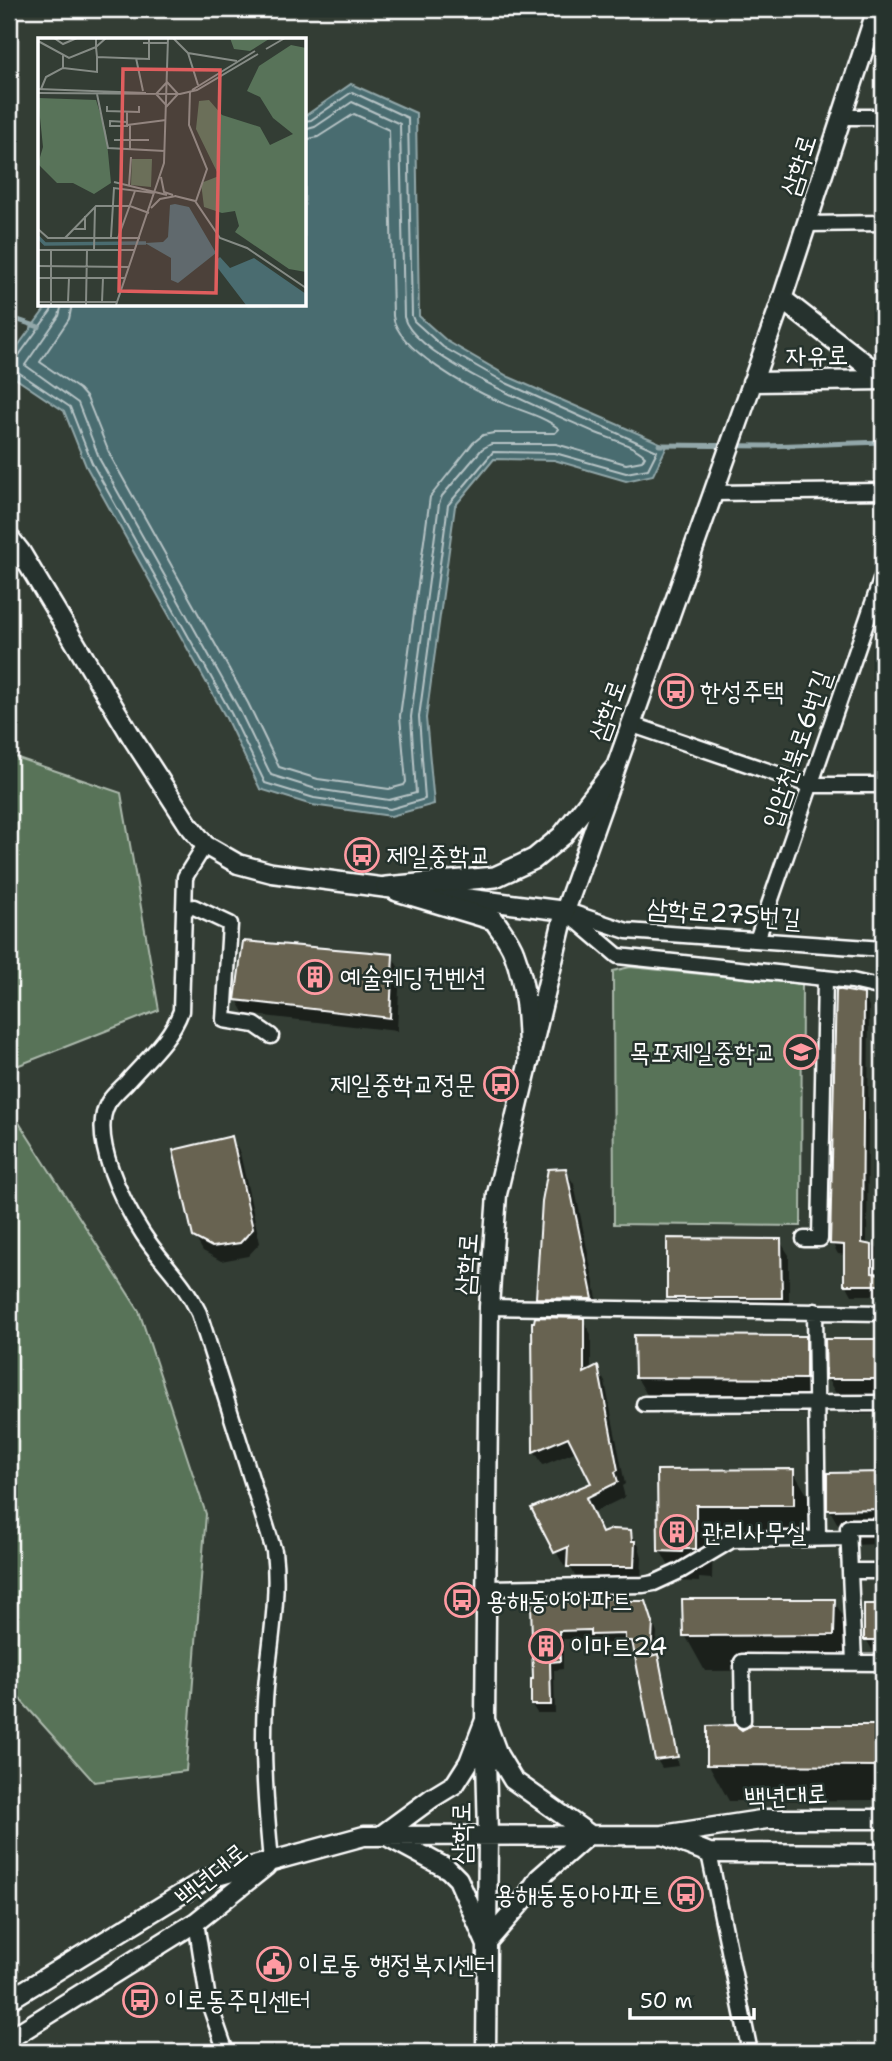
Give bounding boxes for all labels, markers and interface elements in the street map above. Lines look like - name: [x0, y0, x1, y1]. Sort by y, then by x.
- inset map: [38, 38, 306, 306]
- street label: 삼학로: [771, 130, 824, 200]
- street label: 자유로: [785, 336, 849, 373]
- street label: 입암천북로6번길: [752, 665, 839, 832]
- bus stop icon: 한성주택: [657, 672, 695, 710]
- place label: 한성주택: [700, 673, 784, 708]
- street label: 삼학로: [579, 674, 634, 745]
- bus stop icon: 제일중학교: [343, 836, 381, 874]
- place label: 제일중학교: [386, 837, 491, 872]
- street label: 삼학로275번길: [646, 890, 802, 935]
- building icon: 예술웨딩컨벤션: [296, 958, 334, 996]
- place label: 예술웨딩컨벤션: [340, 959, 486, 994]
- school or university icon: 목포제일중학교: [782, 1033, 820, 1071]
- place label: 목포제일중학교: [630, 1034, 776, 1069]
- bus stop icon: 제일중학교정문: [482, 1065, 520, 1103]
- place label: 제일중학교정문: [330, 1066, 476, 1101]
- street label: 삼학로: [446, 1231, 485, 1296]
- building icon: 관리사무실: [658, 1513, 696, 1551]
- place label: 관리사무실: [702, 1514, 807, 1549]
- bus stop icon: 용해동아아파트: [443, 1581, 481, 1619]
- place label: 용해동아아파트: [486, 1582, 632, 1617]
- building icon: 이마트24: [527, 1627, 565, 1665]
- place label: 이마트24: [570, 1628, 668, 1663]
- street label: 백년대로: [743, 1775, 829, 1814]
- street label: 삼학로: [443, 1802, 478, 1864]
- street label: 백년대로: [167, 1834, 254, 1914]
- bus stop icon: 용해동동아아파트: [667, 1875, 705, 1913]
- place label: 용해동동아아파트: [495, 1876, 662, 1911]
- public building icon: 이로동 행정복지센터: [255, 1945, 293, 1983]
- place label: 이로동 행정복지센터: [298, 1946, 495, 1981]
- scale bar: [630, 1977, 754, 2021]
- bus stop icon: 이로동주민센터: [121, 1981, 159, 2019]
- place label: 이로동주민센터: [164, 1982, 310, 2017]
- text: 50 m: [640, 1987, 693, 2015]

